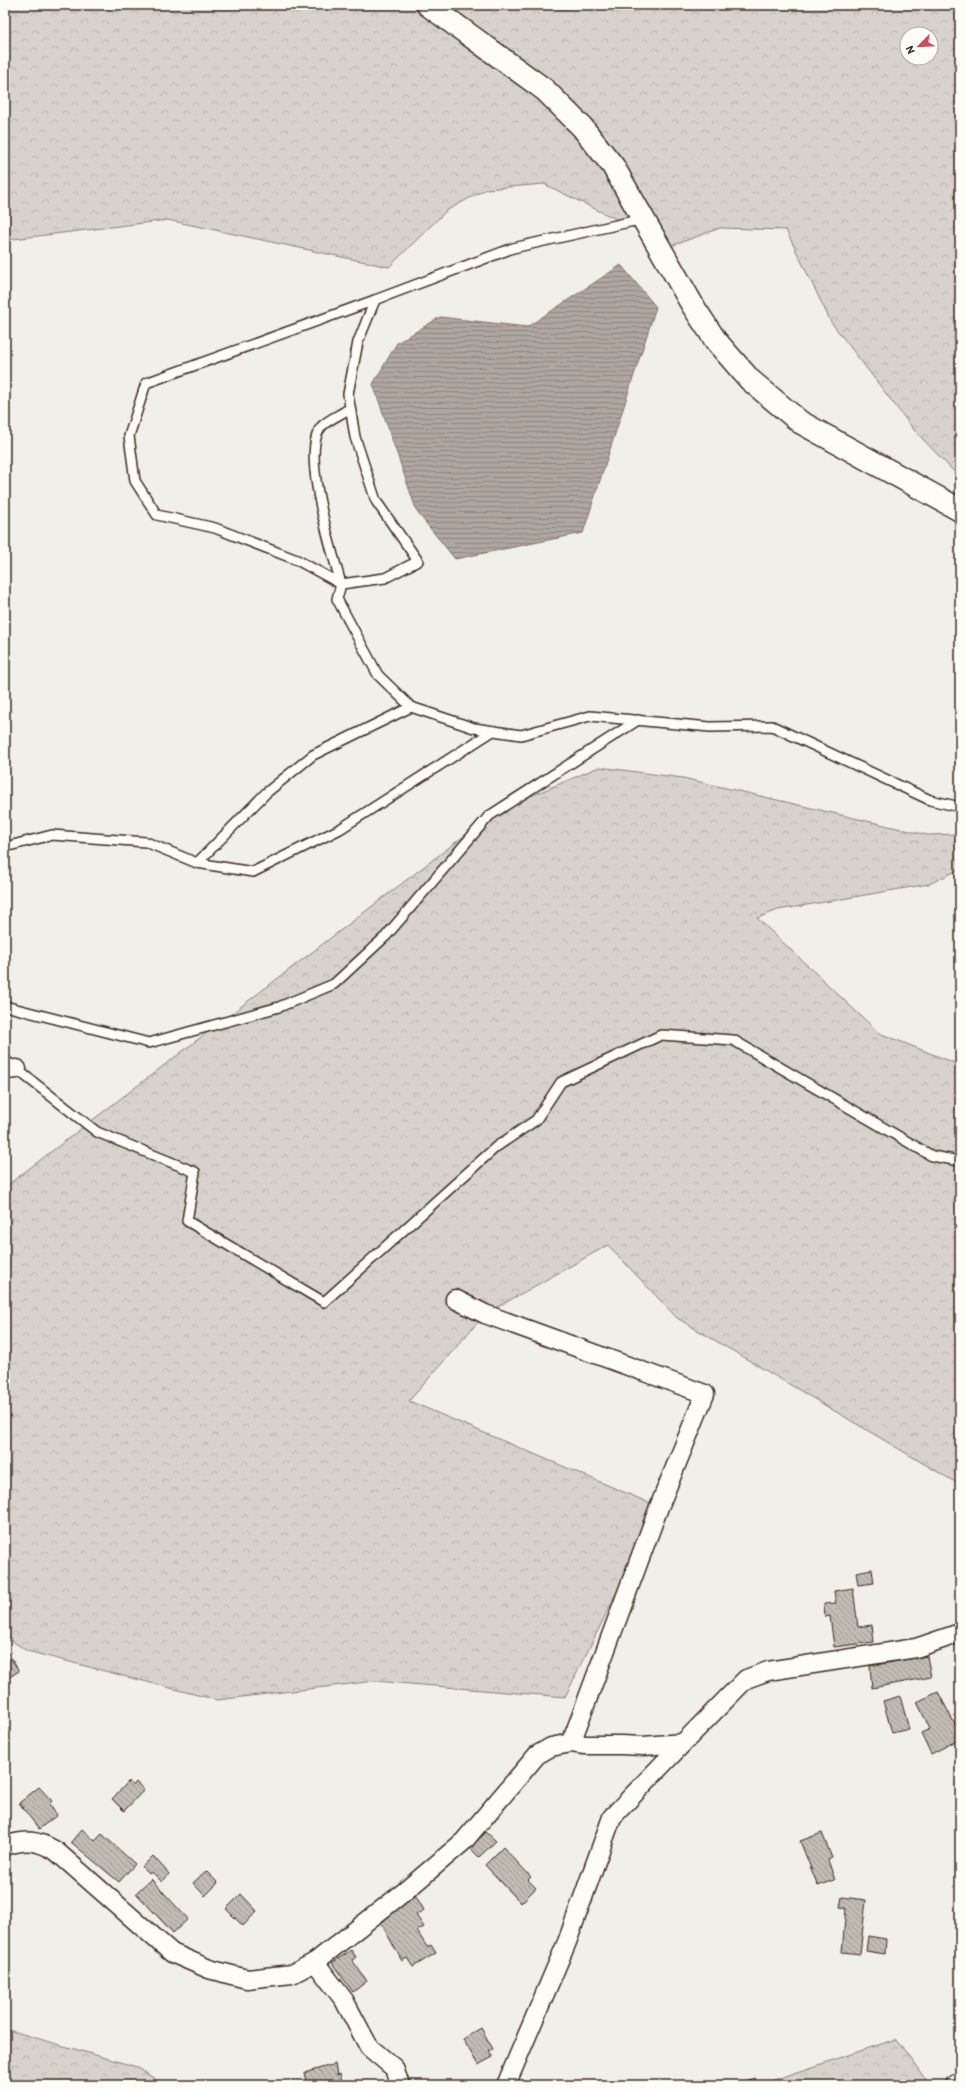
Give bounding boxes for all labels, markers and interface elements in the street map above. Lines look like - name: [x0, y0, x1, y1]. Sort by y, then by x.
- north arrow: [899, 26, 939, 66]
- text: N: [903, 44, 918, 56]

